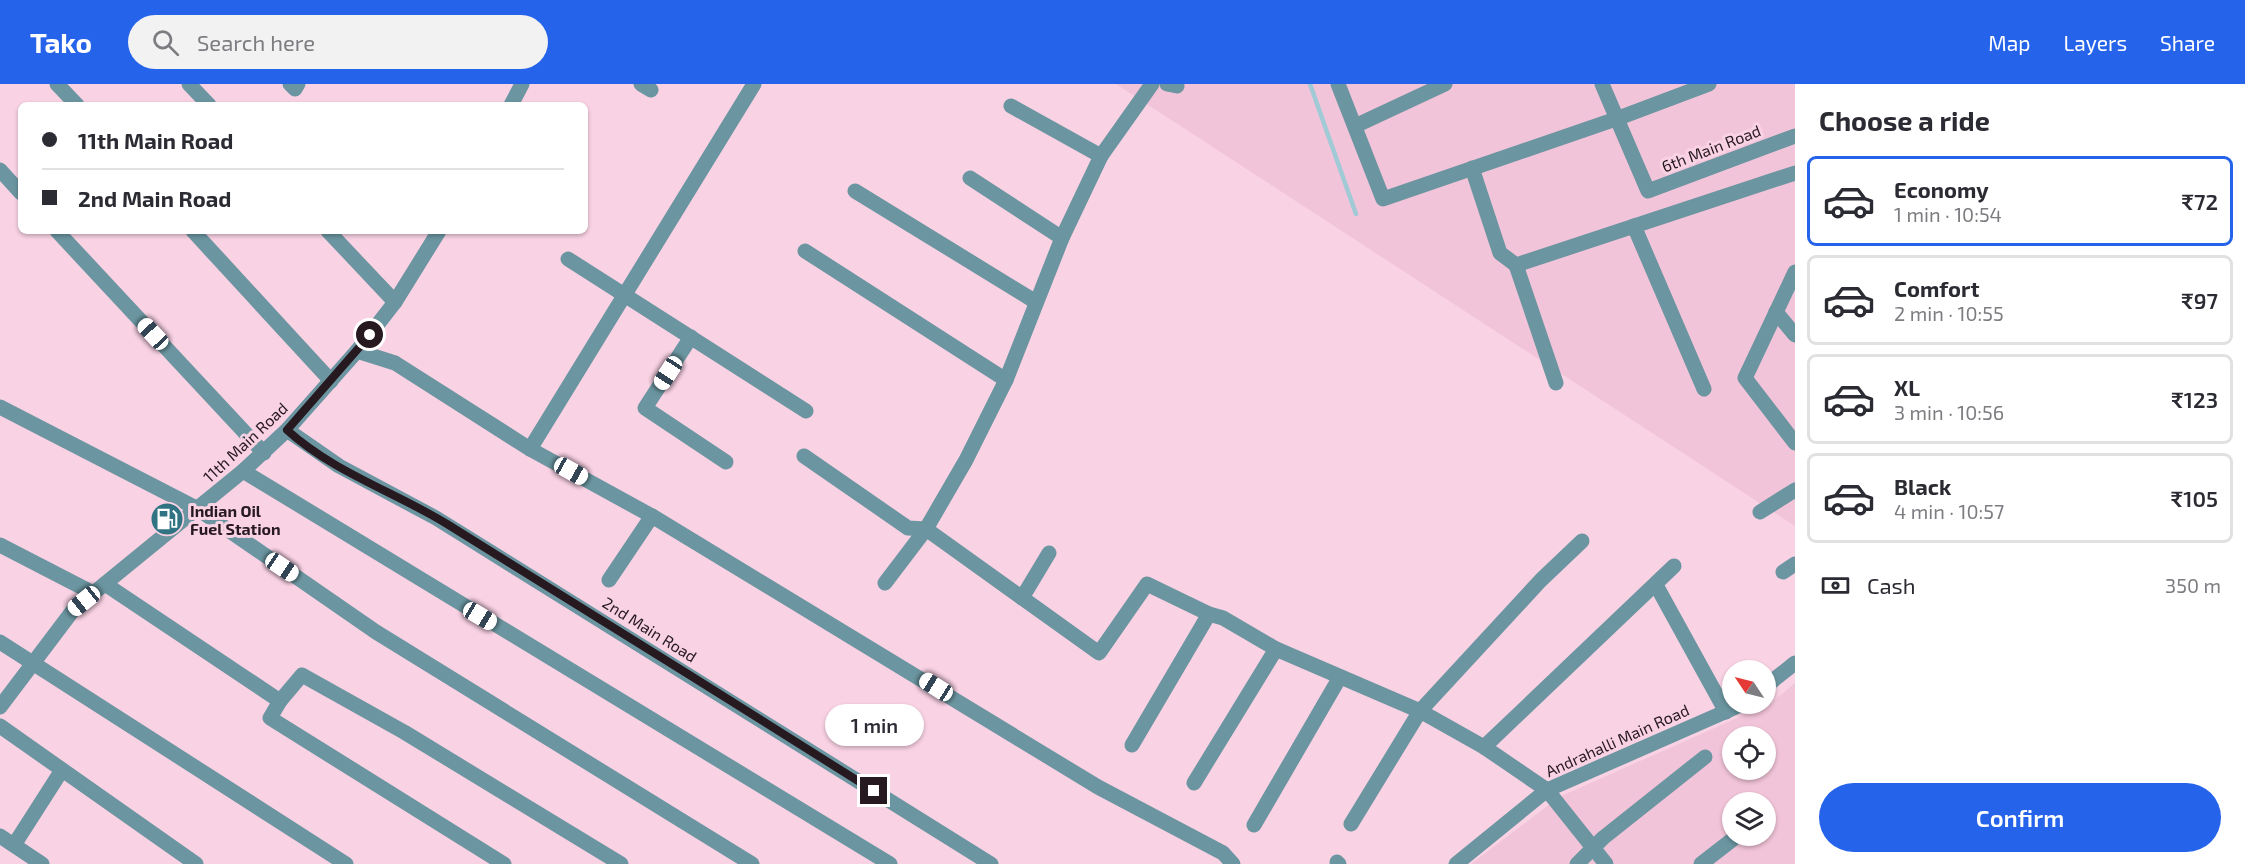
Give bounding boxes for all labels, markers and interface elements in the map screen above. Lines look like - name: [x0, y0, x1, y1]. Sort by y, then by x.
- search box: [128, 15, 548, 69]
- text: Tako: [30, 25, 92, 59]
- icon: search: [149, 26, 182, 59]
- text: Search here: [197, 29, 315, 55]
- text: Map: [1988, 30, 2030, 55]
- text: Layers: [2063, 30, 2127, 55]
- text: Share: [2160, 30, 2215, 55]
- text: Choose a ride: [1819, 104, 1990, 136]
- street label: 6th Main Road: [1659, 120, 1763, 176]
- text: 11th Main Road: [78, 127, 234, 153]
- icon: car: [1822, 174, 1876, 228]
- text: Economy: [1894, 176, 1989, 202]
- text: 2nd Main Road: [78, 185, 231, 211]
- text: ₹72: [2181, 188, 2218, 214]
- text: 1 min · 10:54: [1894, 202, 2002, 226]
- icon: car: [1822, 273, 1876, 327]
- text: Comfort: [1894, 275, 1979, 301]
- text: ₹97: [2181, 287, 2218, 313]
- text: 2 min · 10:55: [1894, 301, 2004, 325]
- car: [134, 315, 172, 353]
- route start: [356, 321, 383, 348]
- car: [651, 353, 685, 393]
- icon: car: [1822, 372, 1876, 426]
- text: XL: [1894, 374, 1920, 400]
- text: ₹123: [2171, 386, 2218, 412]
- street label: 11th Main Road: [199, 398, 291, 486]
- text: 3 min · 10:56: [1894, 400, 2004, 424]
- car: [551, 454, 591, 488]
- icon: car: [1822, 471, 1876, 525]
- text: Black: [1894, 473, 1951, 499]
- text: ₹105: [2170, 485, 2218, 511]
- text: 4 min · 10:57: [1894, 499, 2004, 523]
- fuel station icon: Indian Oil Fuel Station: [149, 501, 185, 537]
- place label: Indian Oil Fuel Station: [190, 501, 281, 538]
- car: [262, 549, 302, 585]
- icon: cash: [1819, 569, 1852, 602]
- text: Cash: [1867, 572, 1916, 598]
- text: 350 m: [2165, 573, 2221, 597]
- car: [64, 583, 104, 619]
- street label: 2nd Main Road: [599, 592, 701, 666]
- car: [460, 599, 500, 633]
- north arrow: [1722, 660, 1776, 714]
- map controls: [1722, 660, 1776, 846]
- car: [916, 670, 956, 704]
- street label: Andrahalli Main Road: [1542, 700, 1692, 780]
- callout: 1 min: [824, 704, 924, 746]
- text: 1 min: [851, 713, 898, 737]
- button: locate: [1722, 726, 1776, 780]
- route end: [860, 777, 887, 804]
- button: Confirm: [1819, 783, 2221, 852]
- button: layers: [1722, 792, 1776, 846]

